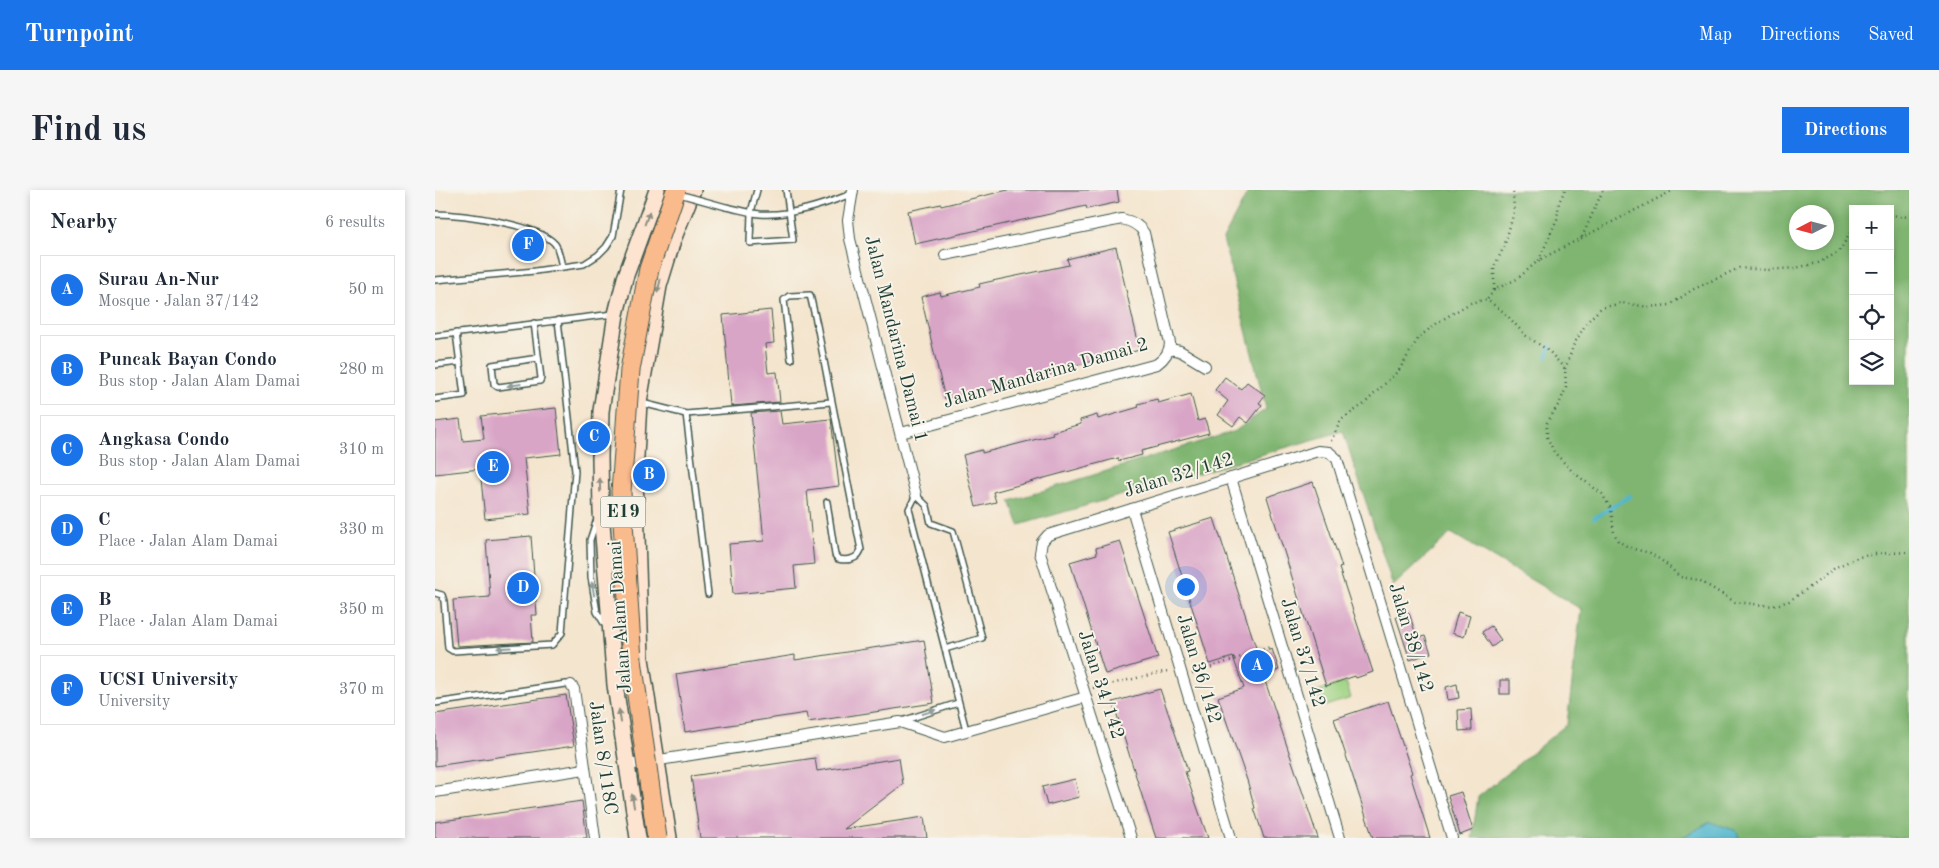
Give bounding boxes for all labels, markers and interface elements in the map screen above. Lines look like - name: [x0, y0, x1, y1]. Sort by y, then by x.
- text: Turnpoint: [25, 23, 133, 47]
- text: Map: [1699, 26, 1732, 44]
- text: Directions: [1760, 26, 1840, 44]
- text: Saved: [1868, 26, 1914, 44]
- button: Directions: [1782, 107, 1909, 153]
- text: Find us: [30, 113, 146, 148]
- north arrow: [1789, 205, 1834, 250]
- map controls: [1849, 205, 1894, 385]
- button: +: [1849, 205, 1894, 250]
- one-way arrow: [643, 210, 651, 225]
- text: Nearby: [50, 212, 118, 233]
- text: 6 results: [325, 215, 385, 231]
- pin: F: [512, 226, 544, 264]
- street label: Jalan Mandarina Damai 1: [860, 234, 930, 444]
- button: −: [1849, 250, 1894, 295]
- text: Surau An-Nur: [98, 271, 219, 290]
- one-way arrow: [655, 279, 663, 294]
- text: A: [61, 282, 73, 298]
- text: 50 m: [348, 282, 384, 298]
- text: Mosque · Jalan 37/142: [98, 294, 259, 310]
- button: locate: [1849, 295, 1894, 340]
- street label: Jalan Mandarina Damai 2: [941, 336, 1151, 412]
- button: layers: [1849, 340, 1894, 385]
- text: Puncak Bayan Condo: [98, 351, 277, 370]
- text: B: [61, 362, 73, 378]
- text: 280 m: [339, 362, 384, 378]
- text: Bus stop · Jalan Alam Damai: [98, 374, 300, 390]
- one-way arrow: [506, 381, 522, 389]
- pin: C: [578, 418, 610, 456]
- text: Angkasa Condo: [98, 431, 229, 450]
- text: C: [62, 442, 72, 458]
- text: 310 m: [339, 442, 384, 458]
- pin: E: [477, 448, 509, 486]
- street label: Jalan 32/142: [1122, 450, 1236, 502]
- text: Bus stop · Jalan Alam Damai: [98, 454, 300, 470]
- pin: B: [633, 456, 665, 494]
- one-way arrow: [596, 477, 604, 493]
- road number: E19: [601, 496, 645, 528]
- text: C: [98, 511, 111, 530]
- text: D: [61, 522, 73, 538]
- text: 330 m: [339, 522, 384, 538]
- text: Place · Jalan Alam Damai: [98, 534, 278, 550]
- street label: Jalan Alam Damai: [606, 540, 636, 694]
- pin: D: [507, 569, 539, 607]
- your location: [1173, 574, 1199, 600]
- one-way arrow: [589, 581, 597, 597]
- street label: Jalan 38/142: [1384, 581, 1436, 695]
- text: B: [98, 591, 112, 610]
- street label: Jalan 37/142: [1276, 596, 1328, 710]
- text: E: [61, 602, 73, 618]
- text: 350 m: [339, 602, 384, 618]
- street label: Jalan 36/142: [1172, 612, 1224, 726]
- text: Place · Jalan Alam Damai: [98, 614, 278, 630]
- street label: Jalan 34/142: [1073, 628, 1127, 742]
- one-way arrow: [495, 644, 511, 652]
- pin: A: [1241, 647, 1273, 685]
- text: UCSI University: [98, 671, 239, 690]
- text: F: [62, 682, 72, 698]
- text: 370 m: [339, 682, 384, 698]
- text: University: [98, 694, 170, 710]
- street label: Jalan 8/118C: [585, 700, 619, 816]
- one-way arrow: [616, 708, 624, 724]
- one-way arrow: [921, 708, 936, 716]
- one-way arrow: [628, 793, 636, 809]

